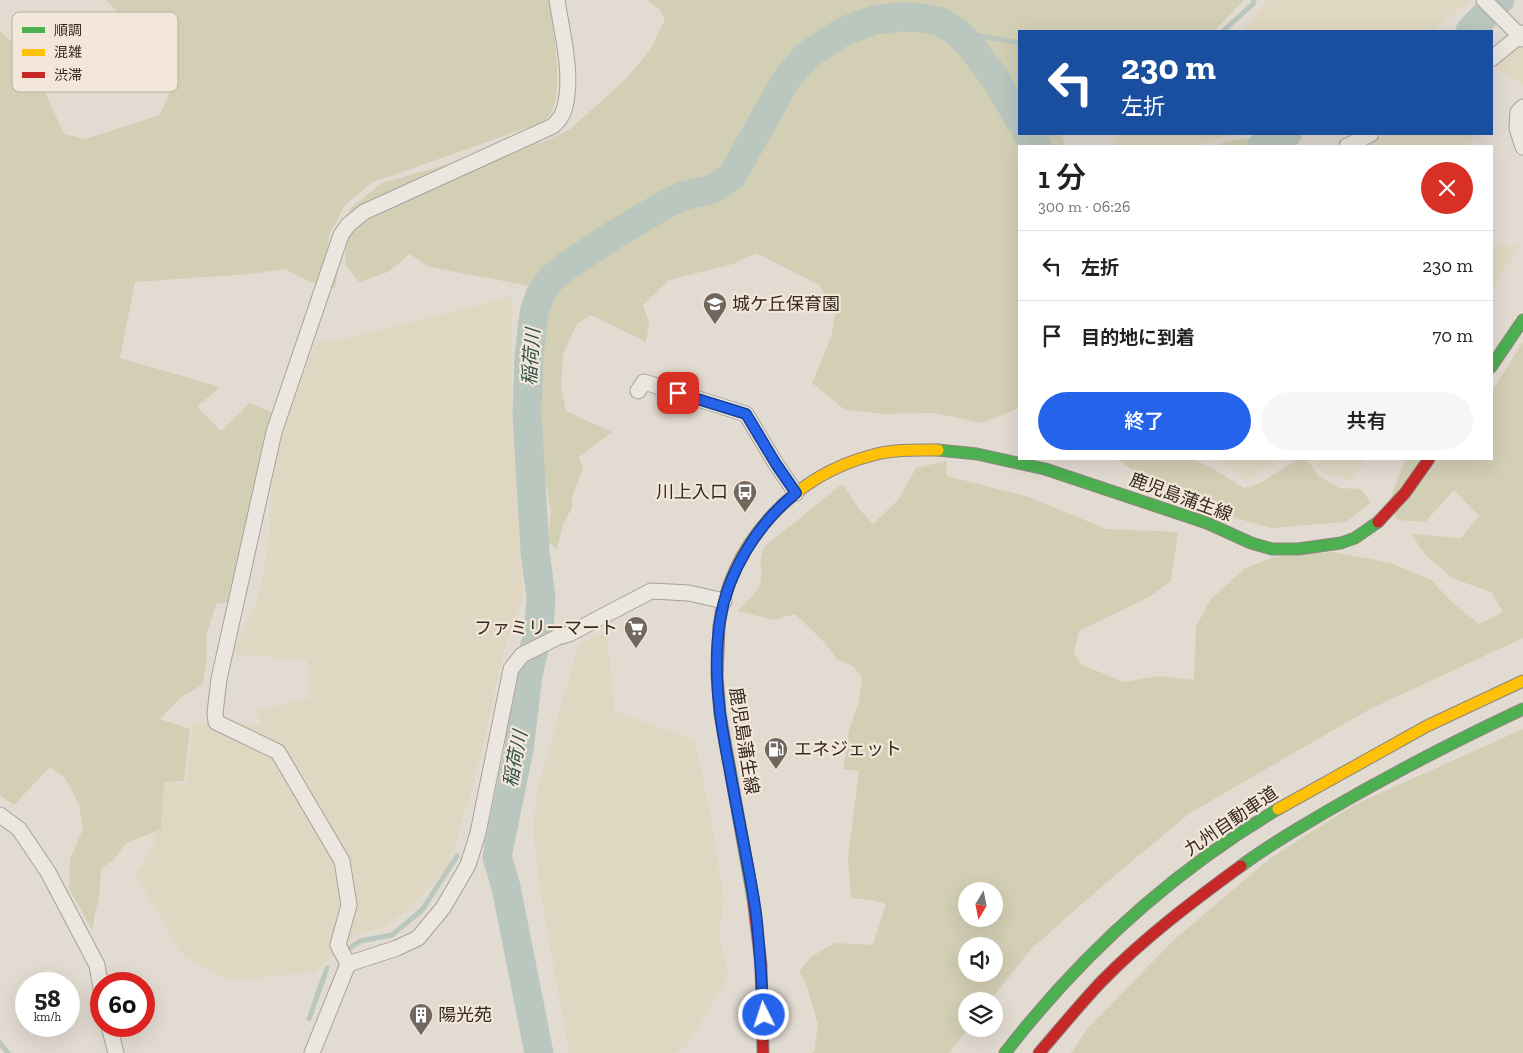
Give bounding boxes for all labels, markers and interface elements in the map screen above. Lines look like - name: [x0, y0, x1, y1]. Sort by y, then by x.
- legend: [12, 12, 178, 92]
- text: 順調: [54, 22, 82, 39]
- text: 混雑: [54, 44, 82, 61]
- text: 230 m: [1121, 46, 1216, 88]
- icon: left: [1038, 50, 1103, 115]
- text: 渋滞: [54, 67, 82, 84]
- text: 左折: [1121, 93, 1165, 120]
- text: 1 分: [1038, 160, 1086, 196]
- button: close: [1421, 162, 1473, 214]
- text: 300 m · 06:26: [1038, 197, 1131, 216]
- icon: left: [1038, 252, 1066, 280]
- text: 230 m: [1422, 254, 1473, 277]
- text: 左折: [1081, 256, 1119, 279]
- school or university icon: 城ケ丘保育園: [702, 291, 728, 325]
- place label: 城ケ丘保育園: [732, 293, 840, 315]
- icon: arrive: [1038, 322, 1066, 350]
- text: 70 m: [1432, 324, 1473, 347]
- water label: 稲荷川: [518, 326, 545, 386]
- text: 目的地に到着: [1081, 326, 1195, 349]
- pin: [657, 372, 699, 414]
- icon: arrive: [664, 379, 692, 407]
- button: 終了: [1038, 392, 1251, 450]
- button: 共有: [1261, 392, 1473, 450]
- street label: 鹿児島蒲生線: [1126, 468, 1236, 526]
- bus stop icon: 川上入口: [732, 479, 758, 513]
- place label: 川上入口: [656, 481, 728, 503]
- supermarket icon: ファミリーマート: [623, 615, 649, 649]
- place label: ファミリーマート: [474, 617, 618, 639]
- street label: 鹿児島蒲生線: [725, 686, 763, 796]
- water label: 稲荷川: [498, 727, 532, 789]
- fuel station icon: エネジェット: [763, 736, 789, 770]
- place label: エネジェット: [794, 738, 902, 760]
- street label: 九州自動車道: [1180, 782, 1282, 860]
- north arrow: [958, 882, 1002, 928]
- map controls: [958, 882, 1003, 1037]
- button: sound: [958, 937, 1003, 982]
- speed limit sign: 60: [90, 972, 155, 1037]
- text: 58: [34, 983, 61, 1013]
- position arrow: [737, 988, 789, 1040]
- button: layers: [958, 992, 1003, 1037]
- building icon: 陽光苑: [408, 1002, 434, 1036]
- place label: 陽光苑: [438, 1004, 492, 1026]
- text: km/h: [34, 1010, 61, 1024]

